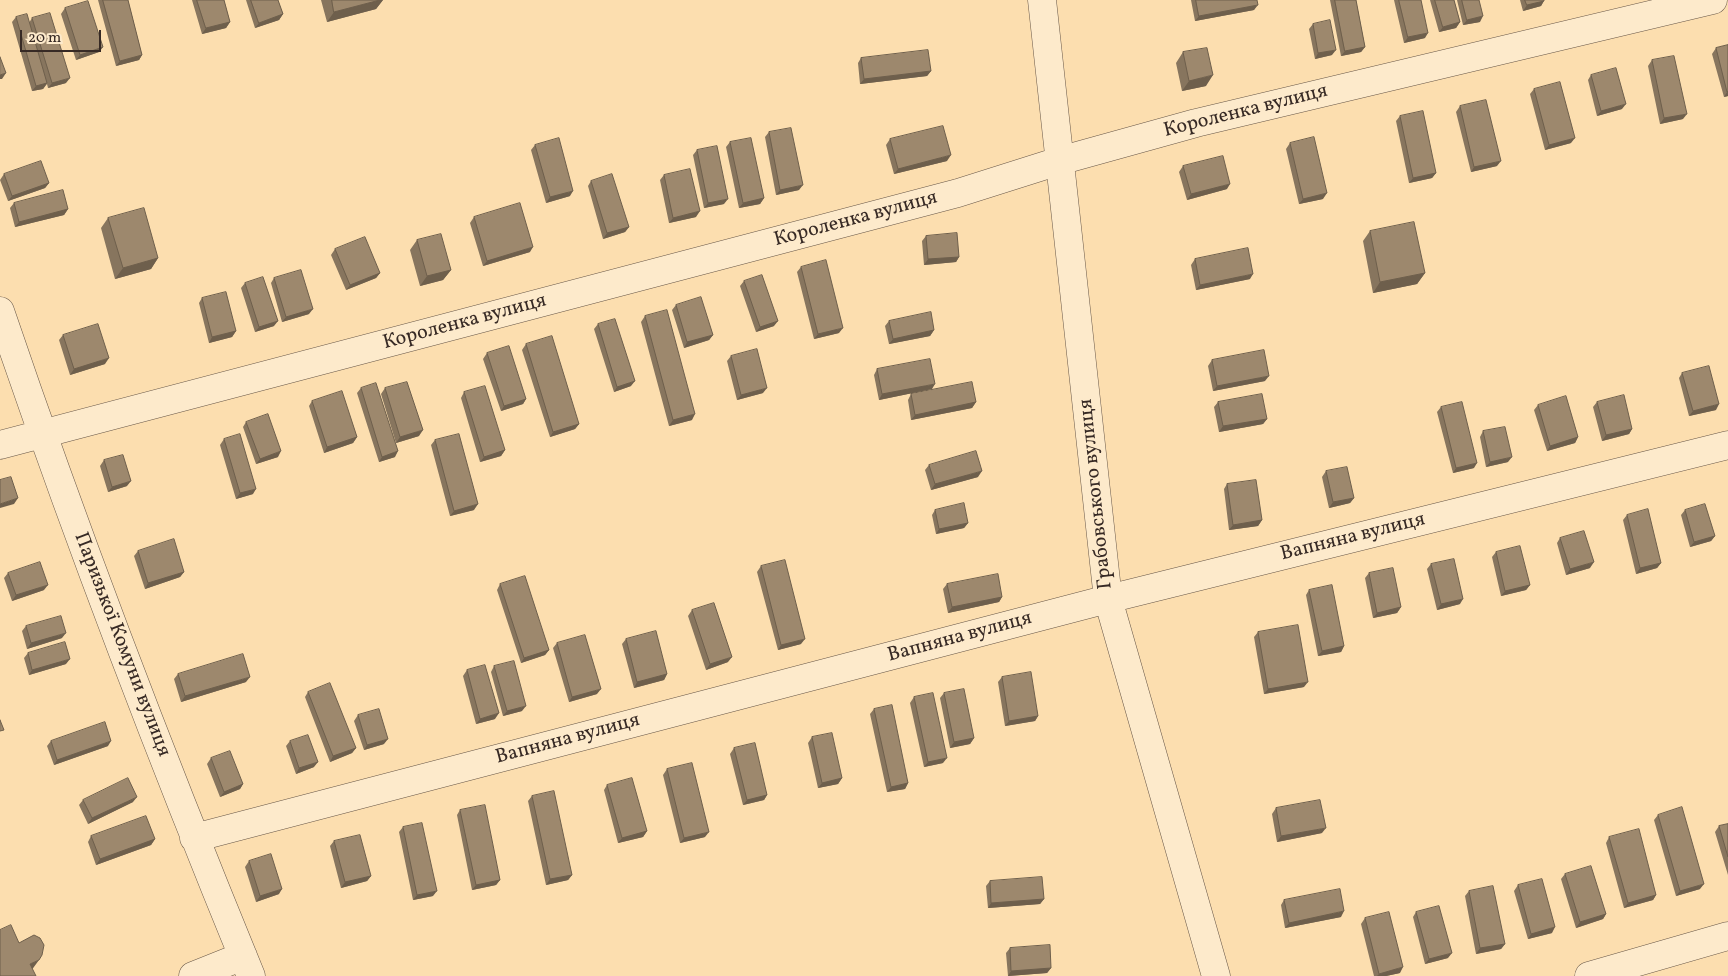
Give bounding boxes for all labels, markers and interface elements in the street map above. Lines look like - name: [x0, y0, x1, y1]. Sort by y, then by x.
- scale bar: [22, 20, 104, 52]
- text: 20 m: [28, 28, 61, 49]
- street label: Короленка вулиця: [1162, 80, 1330, 144]
- street label: Короленка вулиця: [772, 187, 940, 253]
- street label: Короленка вулиця: [381, 290, 549, 356]
- street label: Грабовського вулиця: [1075, 398, 1119, 590]
- street label: Вапняна вулиця: [1278, 508, 1428, 568]
- street label: Паризької Комуни вулиця: [67, 529, 175, 761]
- street label: Вапняна вулиця: [885, 607, 1035, 669]
- street label: Вапняна вулиця: [493, 709, 643, 771]

